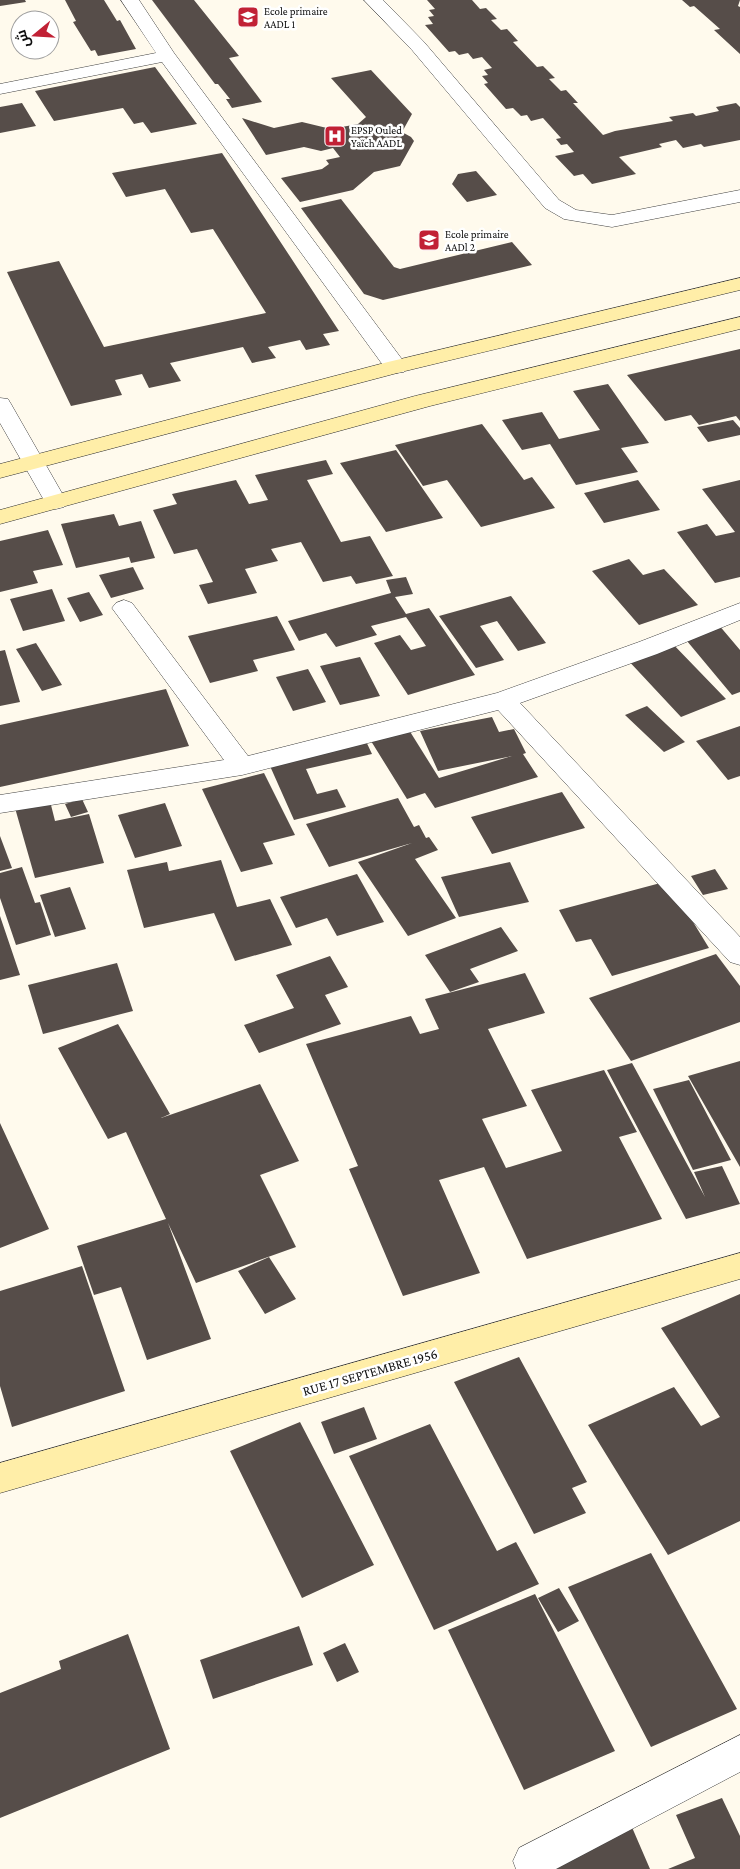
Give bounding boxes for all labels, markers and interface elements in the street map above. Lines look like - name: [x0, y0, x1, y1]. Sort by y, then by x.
- school or university icon: Ecole primaire AADL 1: [236, 5, 260, 29]
- place label: Ecole primaire AADL 1: [264, 5, 328, 30]
- north arrow: [10, 10, 60, 60]
- text: ش: [12, 28, 34, 50]
- hospital icon: EPSP Ouled Yaïch AADL: [323, 124, 347, 148]
- place label: EPSP Ouled Yaïch AADL: [351, 124, 402, 149]
- school or university icon: Ecole primaire AADl 2: [417, 228, 441, 252]
- place label: Ecole primaire AADl 2: [445, 228, 509, 253]
- street label: RUE 17 SEPTEMBRE 1956: [301, 1345, 439, 1399]

